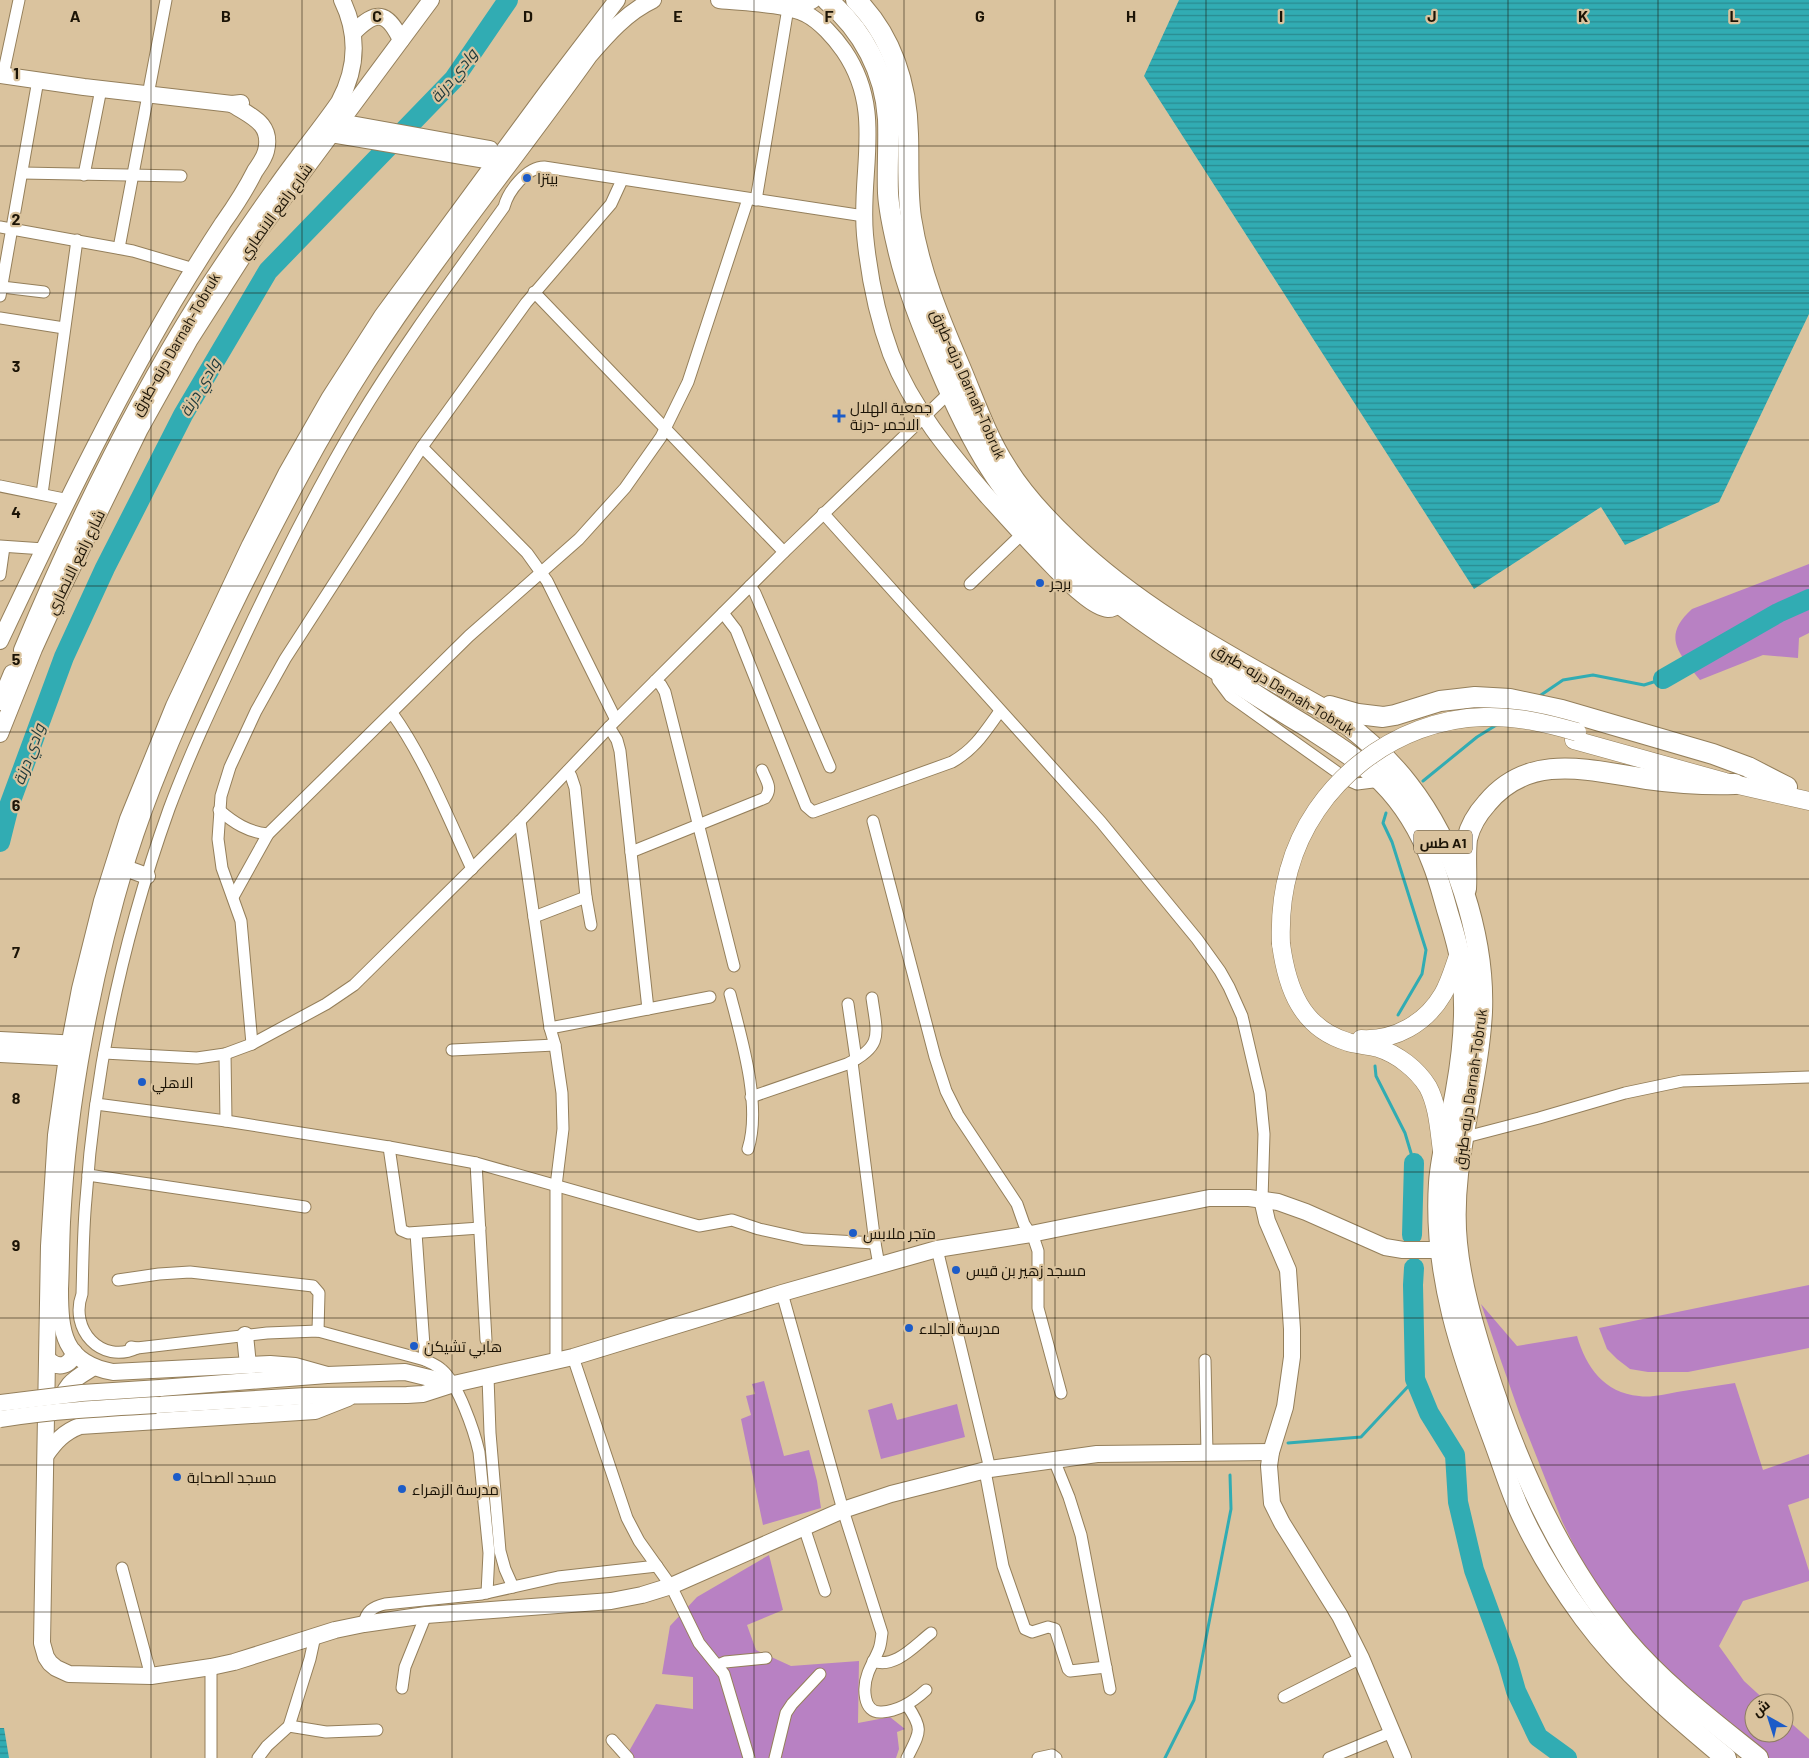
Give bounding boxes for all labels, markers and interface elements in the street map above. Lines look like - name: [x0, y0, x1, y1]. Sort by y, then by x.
- text: A: [70, 6, 81, 25]
- text: B: [221, 6, 231, 25]
- text: C: [372, 6, 382, 25]
- text: D: [523, 6, 533, 25]
- text: E: [673, 6, 683, 25]
- text: F: [825, 6, 834, 25]
- text: G: [975, 6, 985, 25]
- text: H: [1126, 6, 1136, 25]
- text: I: [1279, 6, 1283, 25]
- text: J: [1427, 6, 1437, 25]
- text: K: [1578, 6, 1588, 25]
- text: L: [1729, 6, 1739, 25]
- water label: وادي درنة: [426, 43, 484, 108]
- text: 1: [13, 63, 19, 82]
- street label: شارع رافع الانصاري: [234, 160, 319, 265]
- place label: بيتزا: [537, 169, 558, 188]
- marker: بيتزا: [521, 172, 533, 184]
- text: 2: [12, 209, 21, 228]
- street label: درنه-طبرق Darnah-Tobruk: [127, 269, 225, 420]
- street label: درنه-طبرق Darnah-Tobruk: [926, 306, 1010, 463]
- water label: وادي درنة: [175, 354, 227, 421]
- text: 3: [12, 356, 20, 375]
- place label: جمعية الهلال الاحمر -درنة: [850, 398, 932, 434]
- marker: جمعية الهلال الاحمر -درنة: [832, 409, 846, 423]
- text: 4: [11, 502, 21, 521]
- street label: شارع رافع الانصاري: [42, 507, 112, 619]
- place label: برجر: [1049, 574, 1071, 593]
- marker: برجر: [1034, 577, 1046, 589]
- street label: درنه-طبرق Darnah-Tobruk: [1209, 640, 1358, 740]
- text: 5: [12, 649, 21, 668]
- water label: وادي درنة: [8, 720, 52, 789]
- text: 6: [12, 795, 21, 814]
- road number: طس A1: [1414, 830, 1472, 854]
- text: 7: [12, 942, 20, 961]
- street label: درنه-طبرق Darnah-Tobruk: [1450, 1007, 1492, 1171]
- place label: الاهلي: [152, 1073, 193, 1095]
- marker: الاهلي: [136, 1076, 148, 1088]
- text: 8: [12, 1088, 21, 1107]
- place label: متجر ملابس: [863, 1224, 936, 1244]
- marker: متجر ملابس: [847, 1227, 859, 1239]
- text: 9: [12, 1235, 20, 1254]
- place label: مسجد زهير بن قيس: [966, 1261, 1086, 1281]
- marker: مسجد زهير بن قيس: [950, 1264, 962, 1276]
- place label: مدرسة الجلاء: [919, 1319, 1000, 1338]
- marker: مدرسة الجلاء: [903, 1322, 915, 1334]
- place label: هابي تشيكن: [424, 1337, 502, 1359]
- marker: هابي تشيكن: [408, 1340, 420, 1352]
- place label: مسجد الصحابة: [187, 1468, 277, 1486]
- marker: مسجد الصحابة: [171, 1471, 183, 1483]
- place label: مدرسة الزهراء: [412, 1480, 499, 1499]
- marker: مدرسة الزهراء: [396, 1483, 408, 1495]
- north arrow: [1744, 1693, 1794, 1743]
- text: ش: [1748, 1695, 1773, 1721]

